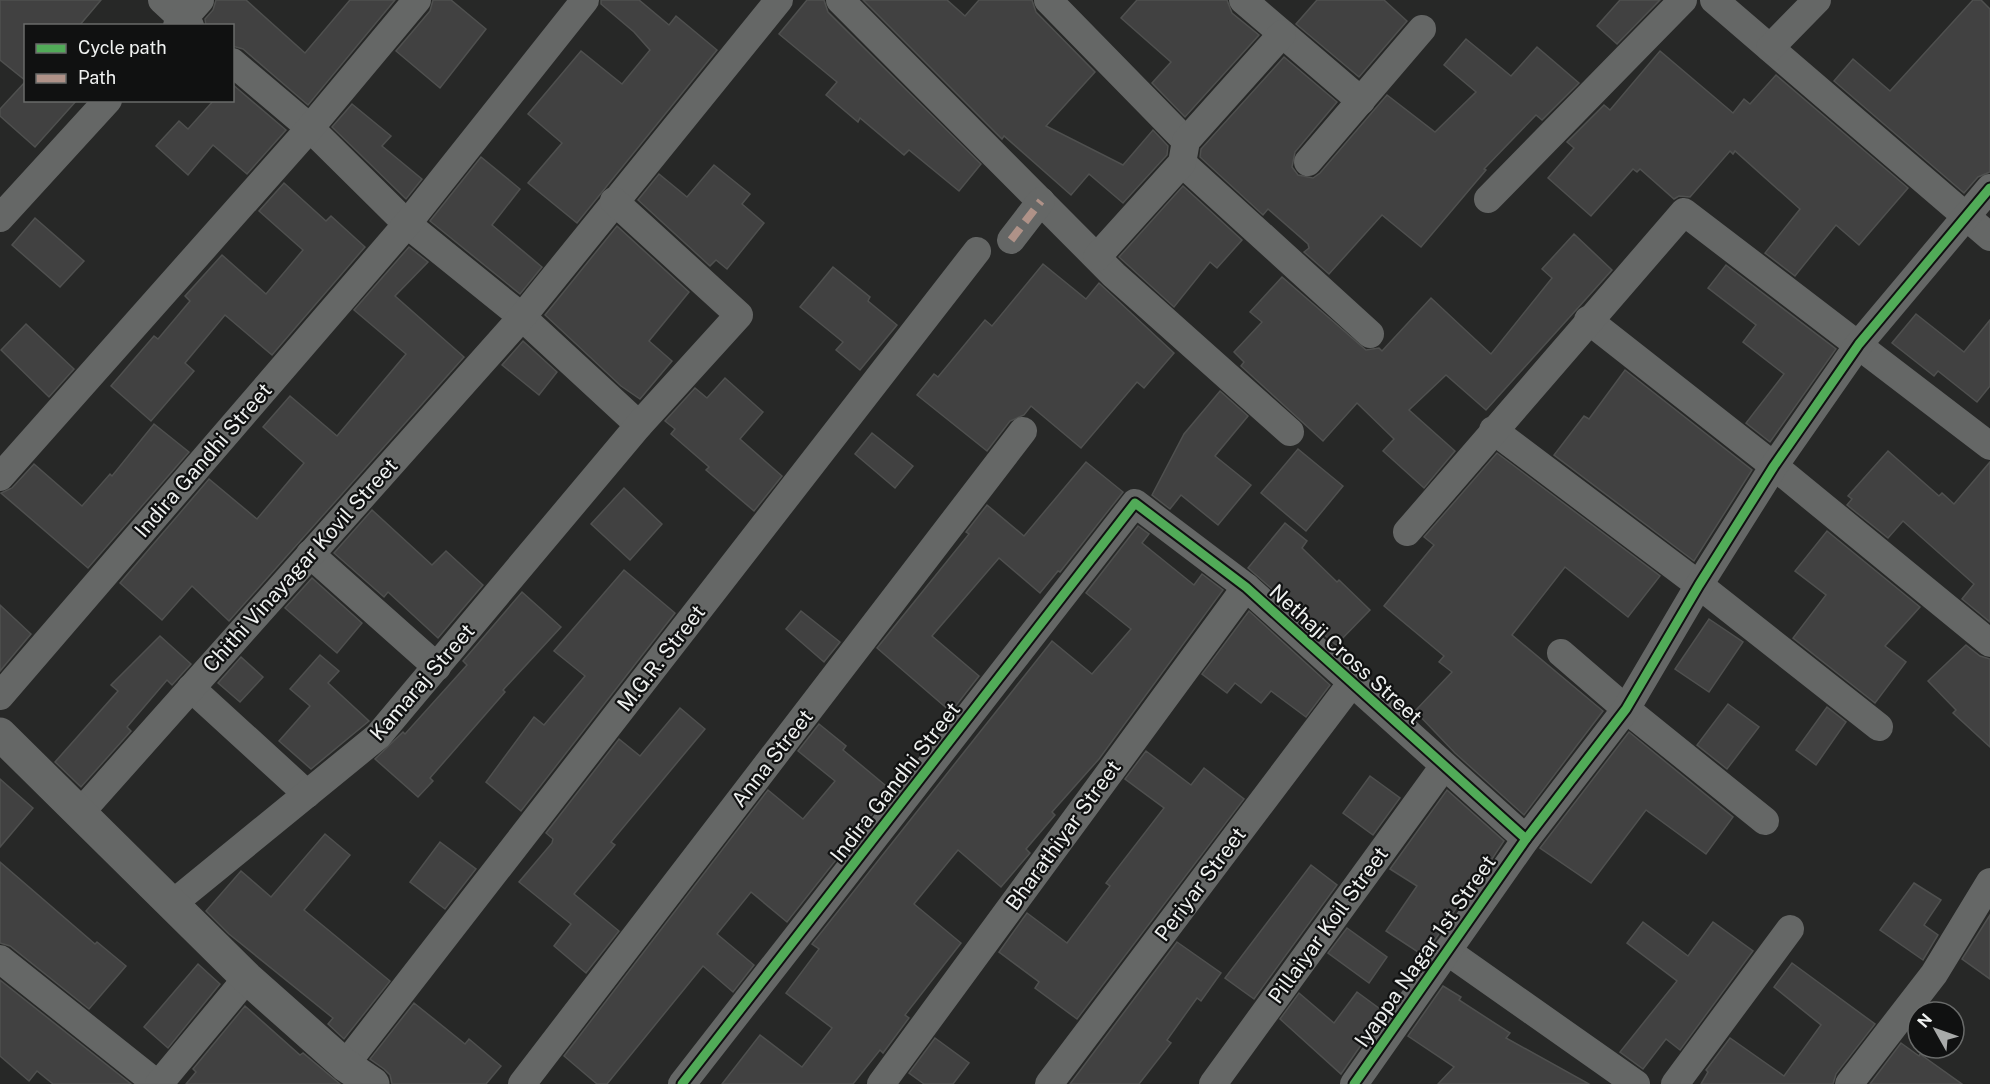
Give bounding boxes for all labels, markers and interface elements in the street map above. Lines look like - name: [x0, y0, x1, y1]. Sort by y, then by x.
- legend: [24, 24, 234, 102]
- text: Cycle path: [78, 37, 167, 58]
- text: Path: [78, 67, 116, 88]
- street label: Indira Gandhi Street: [129, 378, 277, 542]
- street label: Chithi Vinayagar Kovil Street: [197, 453, 403, 677]
- street label: Nethaji Cross Street: [1265, 579, 1427, 729]
- street label: M.G.R. Street: [612, 600, 710, 716]
- street label: Kamaraj Street: [364, 618, 480, 746]
- street label: Indira Gandhi Street: [825, 697, 965, 867]
- street label: Anna Street: [726, 704, 818, 812]
- street label: Bharathiyar Street: [1000, 755, 1126, 915]
- street label: Periyar Street: [1149, 822, 1251, 946]
- street label: Pillaiyar Koil Street: [1263, 842, 1393, 1008]
- street label: Iyappa Nagar 1st Street: [1349, 850, 1501, 1052]
- north arrow: [1906, 1000, 1966, 1060]
- text: N: [1914, 1010, 1936, 1032]

